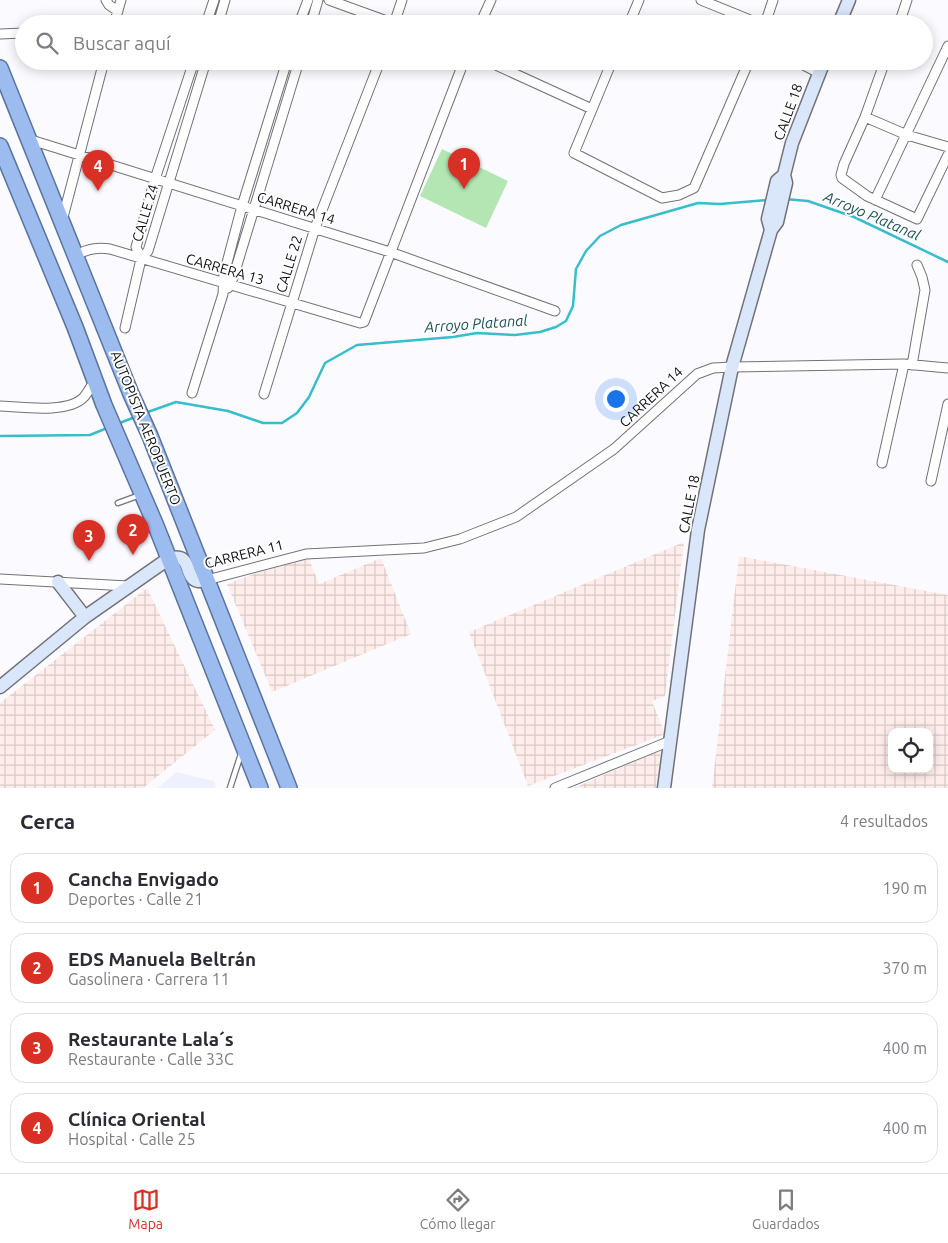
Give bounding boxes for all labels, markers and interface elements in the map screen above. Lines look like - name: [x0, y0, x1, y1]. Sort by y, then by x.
- search box: [15, 15, 933, 70]
- icon: search: [33, 29, 61, 57]
- text: Buscar aquí: [73, 32, 171, 54]
- street label: CALLE 18: [770, 81, 806, 143]
- pin: 1: [448, 148, 480, 189]
- pin: 4: [82, 150, 114, 191]
- street label: CALLE 24: [129, 182, 161, 244]
- water label: Arroyo Platanal: [820, 187, 924, 244]
- street label: CARRERA 14: [255, 189, 337, 227]
- street label: CALLE 22: [273, 233, 305, 295]
- street label: CARRERA 13: [184, 250, 266, 288]
- water label: Arroyo Platanal: [423, 311, 529, 336]
- street label: AUTOPISTA AEROPUERTO: [108, 348, 184, 508]
- street label: CARRERA 14: [616, 364, 686, 430]
- your location: [603, 386, 629, 412]
- street label: CALLE 18: [676, 473, 703, 535]
- pin: 2: [117, 514, 149, 555]
- pin: 3: [73, 520, 105, 561]
- street label: CARRERA 11: [203, 536, 285, 572]
- map controls: [888, 728, 933, 773]
- button: locate: [888, 728, 933, 773]
- text: Cerca: [20, 809, 75, 833]
- text: 4 resultados: [840, 812, 928, 830]
- text: Cancha Envigado: [68, 868, 219, 890]
- text: 1: [32, 879, 42, 897]
- text: 190 m: [882, 879, 927, 897]
- text: Deportes · Calle 21: [68, 890, 203, 908]
- text: EDS Manuela Beltrán: [68, 948, 256, 970]
- text: 2: [32, 959, 42, 977]
- text: 370 m: [882, 959, 927, 977]
- text: Gasolinera · Carrera 11: [68, 970, 230, 988]
- text: Restaurante Lala´s: [68, 1028, 234, 1050]
- text: 3: [32, 1039, 42, 1057]
- text: 400 m: [882, 1039, 927, 1057]
- text: Restaurante · Calle 33C: [68, 1050, 234, 1068]
- text: Clínica Oriental: [68, 1108, 205, 1130]
- text: 4: [32, 1119, 42, 1137]
- text: 400 m: [882, 1119, 927, 1137]
- text: Hospital · Calle 25: [68, 1130, 196, 1148]
- tab: Mapa: [128, 1186, 163, 1232]
- tab: Cómo llegar: [420, 1186, 496, 1232]
- tab: Guardados: [752, 1186, 820, 1232]

